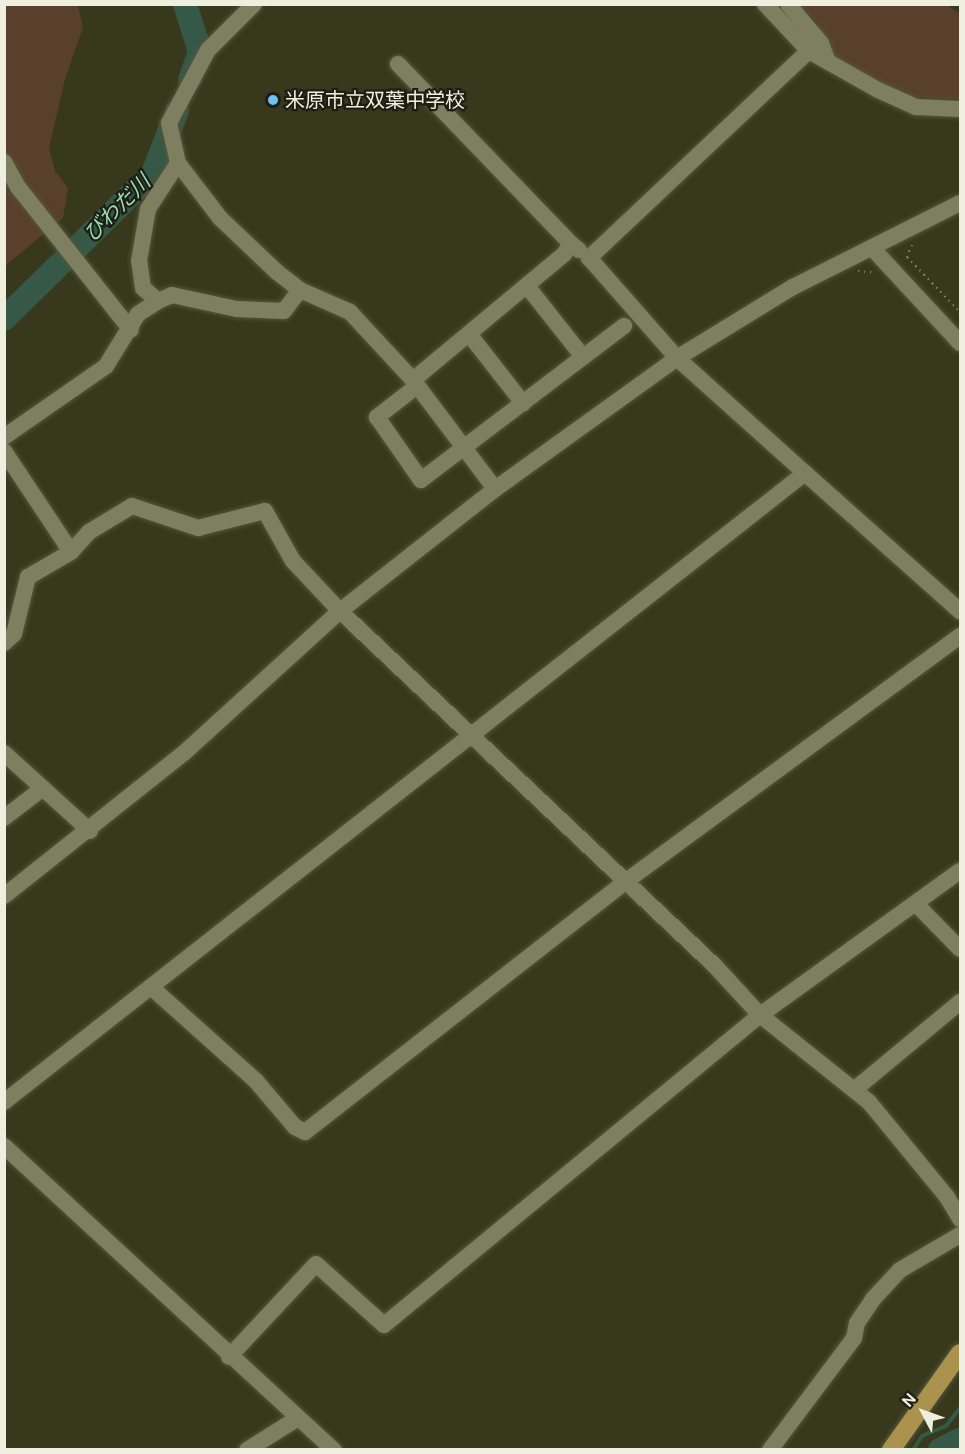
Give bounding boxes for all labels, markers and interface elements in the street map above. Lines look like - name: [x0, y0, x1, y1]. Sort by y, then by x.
- place label: 米原市立双葉中学校: [285, 88, 465, 112]
- marker: 米原市立双葉中学校: [266, 93, 280, 107]
- water label: びわだ川: [78, 169, 156, 247]
- north arrow: [893, 1382, 953, 1442]
- text: N: [897, 1389, 921, 1411]

